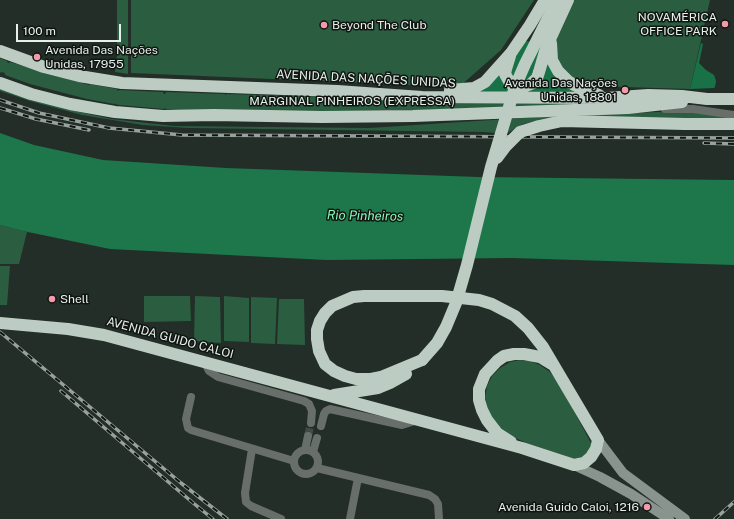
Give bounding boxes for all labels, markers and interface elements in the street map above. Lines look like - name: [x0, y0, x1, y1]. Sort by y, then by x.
- place label: NOVAMÉRICA OFFICE PARK: [638, 10, 717, 38]
- scale bar: [18, 16, 123, 42]
- place label: Beyond The Club: [332, 18, 427, 32]
- marker: NOVAMÉRICA OFFICE PARK: [720, 19, 730, 29]
- marker: Beyond The Club: [319, 20, 329, 30]
- text: 100 m: [23, 24, 56, 38]
- place label: Avenida Das Nações Unidas, 17955: [45, 43, 158, 71]
- marker: Avenida Das Nações Unidas, 17955: [32, 52, 42, 62]
- street label: AVENIDA DAS NAÇÕES UNIDAS: [276, 67, 456, 91]
- place label: Avenida Das Nações Unidas, 18801: [504, 76, 617, 104]
- marker: Avenida Das Nações Unidas, 18801: [620, 85, 630, 95]
- street label: MARGINAL PINHEIROS (EXPRESSA): [249, 94, 455, 108]
- water label: Rio Pinheiros: [327, 208, 403, 224]
- place label: Shell: [60, 292, 89, 306]
- marker: Shell: [47, 294, 57, 304]
- street label: AVENIDA GUIDO CALOI: [105, 314, 235, 362]
- place label: Avenida Guido Caloi, 1216: [498, 500, 639, 514]
- marker: Avenida Guido Caloi, 1216: [642, 502, 652, 512]

